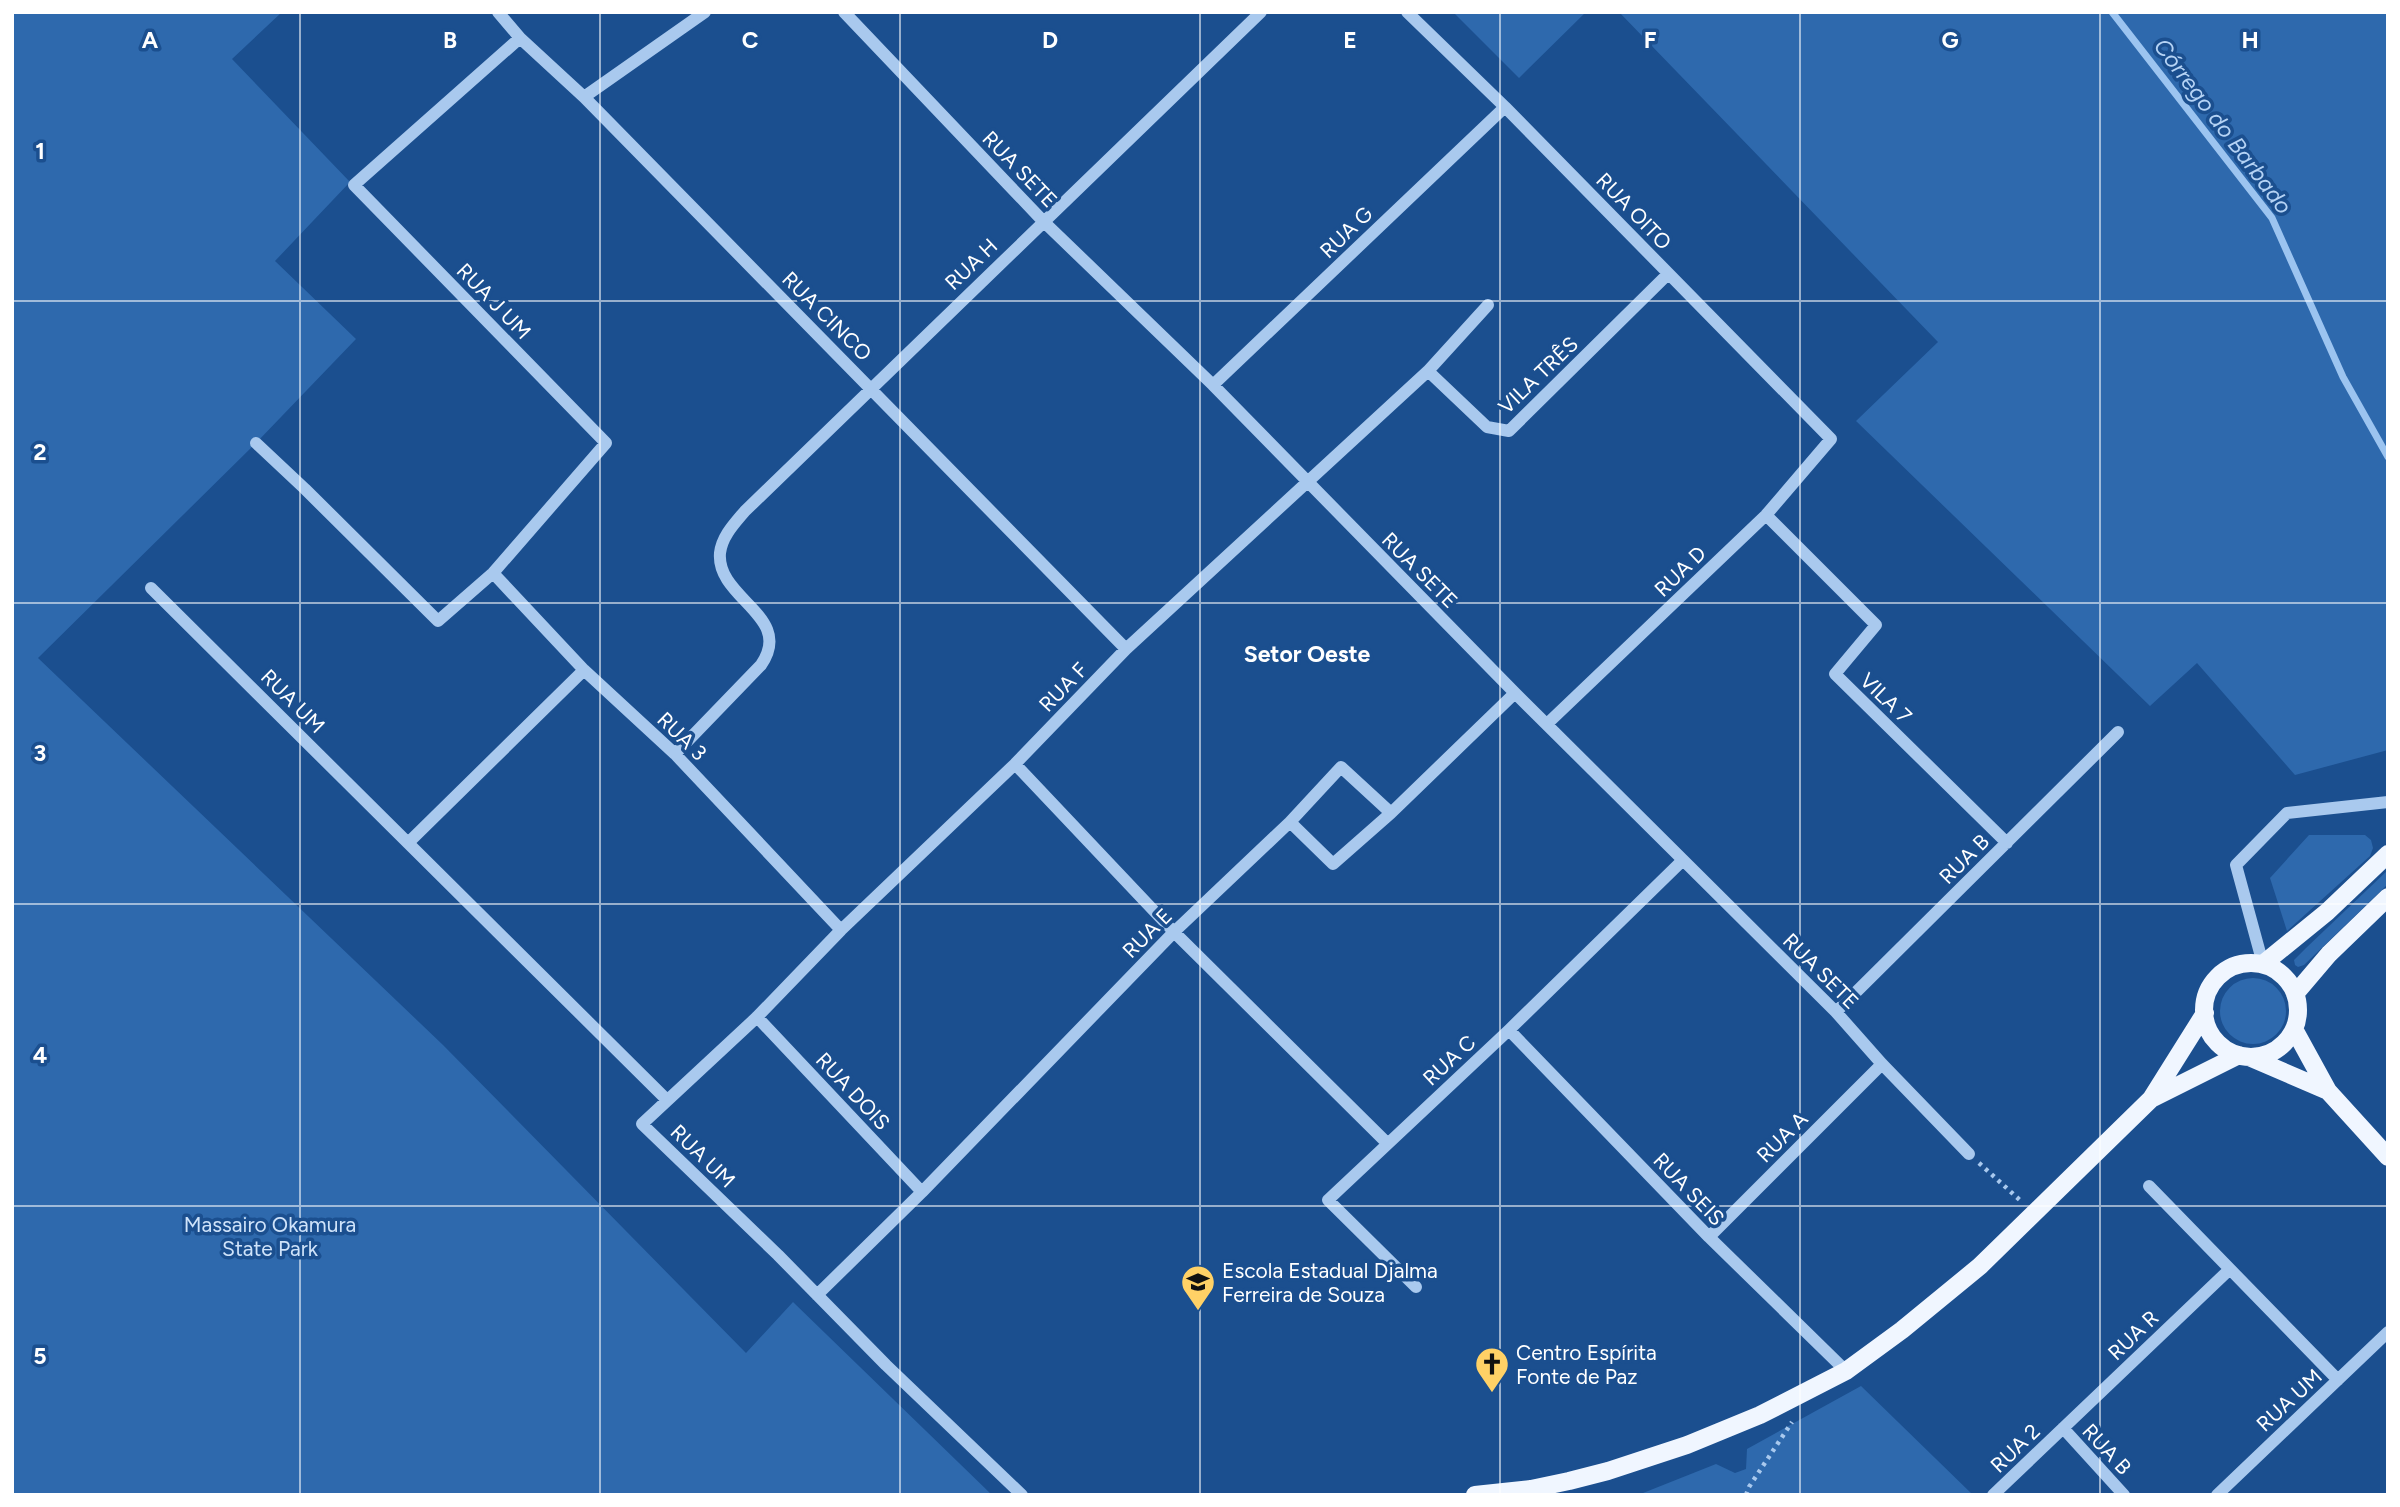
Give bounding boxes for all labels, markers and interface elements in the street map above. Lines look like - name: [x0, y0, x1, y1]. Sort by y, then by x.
- text: A: [142, 26, 159, 54]
- text: B: [443, 26, 457, 54]
- text: C: [742, 26, 759, 54]
- text: D: [1042, 26, 1058, 54]
- text: E: [1343, 26, 1357, 54]
- text: F: [1644, 26, 1657, 54]
- text: G: [1941, 26, 1959, 54]
- text: H: [2241, 26, 2259, 54]
- water label: Córrego do Barbado: [2148, 33, 2298, 219]
- street label: RUA SETE: [977, 126, 1063, 212]
- text: 1: [35, 137, 45, 165]
- street label: RUA OITO: [1591, 167, 1677, 255]
- street label: RUA G: [1315, 201, 1377, 263]
- street label: RUA H: [940, 233, 1002, 295]
- street label: RUA J UM: [452, 258, 536, 344]
- street label: RUA CINCO: [777, 266, 877, 366]
- street label: VILA TRÊS: [1493, 331, 1583, 419]
- text: 2: [33, 438, 47, 466]
- street label: RUA SETE: [1377, 527, 1463, 613]
- street label: RUA D: [1649, 541, 1711, 601]
- district label: Setor Oeste: [1244, 640, 1371, 668]
- street label: RUA F: [1034, 657, 1092, 717]
- street label: RUA UM: [256, 664, 330, 738]
- street label: VILA 7: [1855, 668, 1917, 728]
- street label: RUA 3: [652, 707, 712, 765]
- text: 3: [34, 739, 46, 767]
- street label: RUA B: [1934, 829, 1994, 889]
- street label: RUA E: [1117, 903, 1177, 963]
- street label: RUA SETE: [1778, 928, 1864, 1014]
- street label: RUA C: [1418, 1030, 1480, 1090]
- text: 4: [33, 1041, 47, 1069]
- street label: RUA DOIS: [811, 1047, 895, 1135]
- street label: RUA A: [1751, 1106, 1813, 1168]
- street label: RUA UM: [666, 1119, 740, 1193]
- street label: RUA SEIS: [1648, 1147, 1730, 1231]
- park label: Massairo Okamura State Park: [184, 1212, 356, 1261]
- place label: Escola Estadual Djalma Ferreira de Souza: [1222, 1258, 1438, 1307]
- school or university icon: Escola Estadual Djalma Ferreira de Souza: [1179, 1263, 1217, 1312]
- street label: RUA R: [2103, 1305, 2163, 1365]
- place label: Centro Espírita Fonte de Paz: [1516, 1340, 1657, 1389]
- text: 5: [33, 1342, 47, 1370]
- church icon: Centro Espírita Fonte de Paz: [1473, 1345, 1511, 1394]
- street label: RUA UM: [2251, 1364, 2327, 1436]
- street label: RUA 2: [1985, 1418, 2045, 1478]
- street label: RUA B: [2077, 1418, 2137, 1480]

